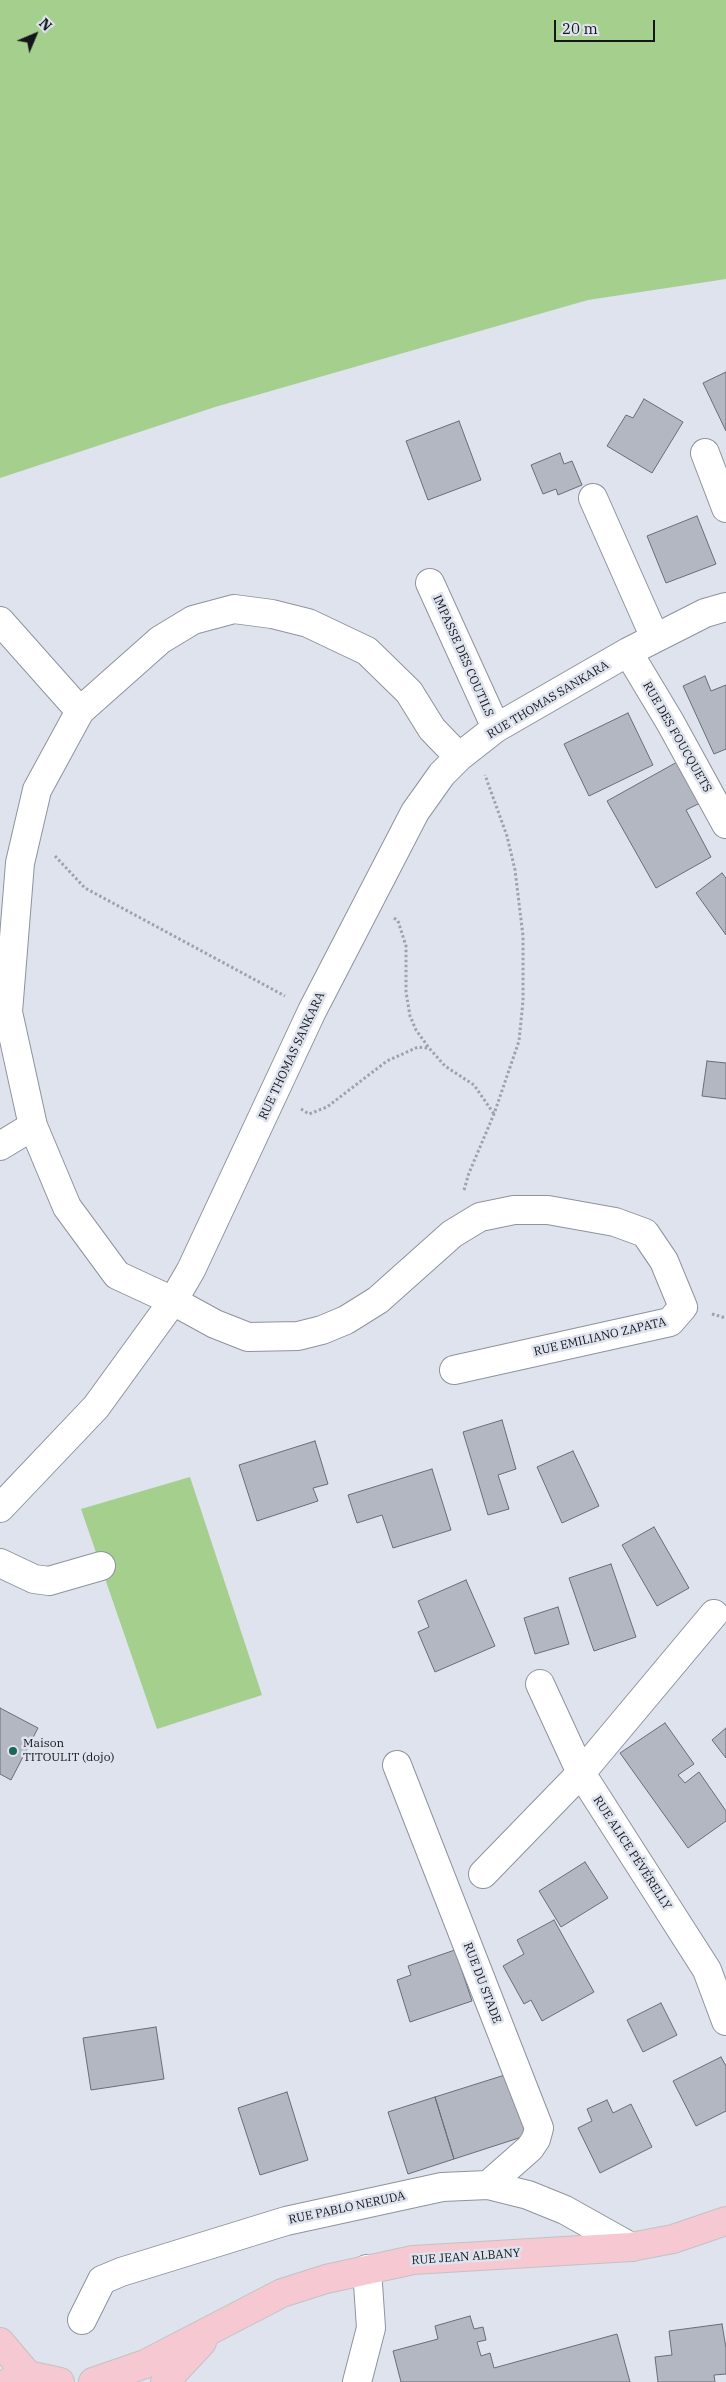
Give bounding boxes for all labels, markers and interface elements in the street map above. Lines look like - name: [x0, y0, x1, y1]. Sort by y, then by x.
- north arrow: [10, 10, 60, 60]
- scale bar: [556, 10, 657, 42]
- text: N: [35, 14, 56, 35]
- text: 20 m: [562, 19, 598, 38]
- street label: IMPASSE DES COUTILS: [430, 593, 496, 719]
- street label: RUE THOMAS SANKARA: [485, 658, 611, 742]
- street label: RUE DES FOUCQUETS: [639, 679, 715, 795]
- street label: RUE THOMAS SANKARA: [256, 990, 328, 1122]
- street label: RUE EMILIANO ZAPATA: [532, 1315, 668, 1359]
- place label: Maison TITOULIT (dojo): [23, 1737, 114, 1765]
- marker: Maison TITOULIT (dojo): [7, 1745, 19, 1757]
- street label: RUE ALICE PÉVÉRELLY: [590, 1794, 674, 1912]
- street label: RUE DU STADE: [460, 1940, 504, 2026]
- street label: RUE PABLO NERUDA: [287, 2189, 407, 2227]
- street label: RUE JEAN ALBANY: [411, 2246, 521, 2268]

